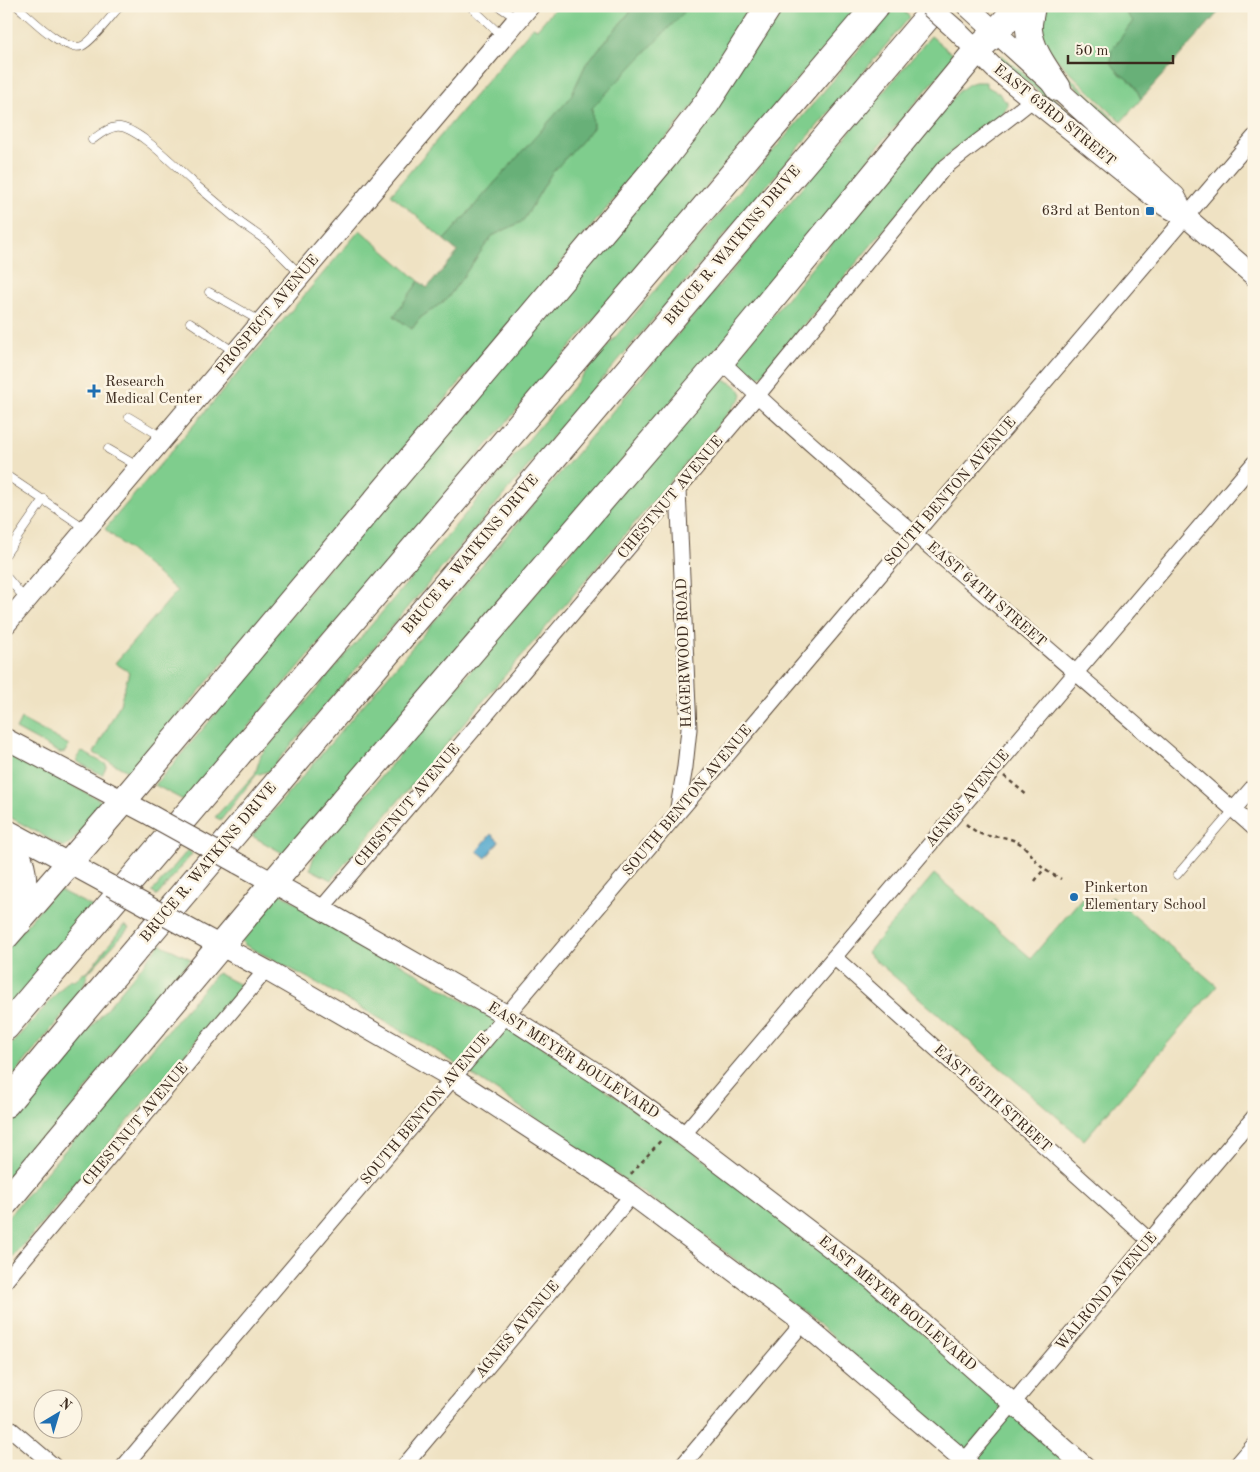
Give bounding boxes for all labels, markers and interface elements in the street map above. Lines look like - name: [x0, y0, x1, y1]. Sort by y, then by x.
- scale bar: [1068, 32, 1172, 64]
- text: 50 m: [1075, 44, 1109, 59]
- street label: EAST 63RD STREET: [990, 62, 1118, 170]
- street label: BRUCE R. WATKINS DRIVE: [662, 163, 804, 329]
- place label: 63rd at Benton: [1041, 204, 1140, 219]
- marker: 63rd at Benton: [1144, 205, 1156, 217]
- street label: PROSPECT AVENUE: [214, 252, 322, 378]
- place label: Research Medical Center: [105, 375, 202, 407]
- marker: Research Medical Center: [87, 384, 101, 398]
- street label: SOUTH BENTON AVENUE: [883, 415, 1019, 569]
- street label: CHESTNUT AVENUE: [615, 434, 727, 562]
- street label: BRUCE R. WATKINS DRIVE: [400, 472, 542, 638]
- street label: EAST 64TH STREET: [924, 539, 1048, 651]
- street label: HAGERWOOD ROAD: [675, 578, 695, 728]
- street label: SOUTH BENTON AVENUE: [621, 723, 755, 879]
- street label: CHESTNUT AVENUE: [352, 742, 464, 870]
- street label: AGNES AVENUE: [923, 748, 1013, 850]
- street label: BRUCE R. WATKINS DRIVE: [138, 780, 280, 946]
- place label: Pinkerton Elementary School: [1084, 881, 1206, 913]
- marker: Pinkerton Elementary School: [1068, 891, 1080, 903]
- street label: EAST MEYER BOULEVARD: [485, 1000, 661, 1122]
- street label: SOUTH BENTON AVENUE: [359, 1032, 493, 1188]
- street label: EAST 65TH STREET: [930, 1042, 1054, 1156]
- street label: CHESTNUT AVENUE: [80, 1061, 192, 1189]
- street label: WALROND AVENUE: [1053, 1230, 1161, 1354]
- street label: EAST MEYER BOULEVARD: [815, 1234, 979, 1374]
- street label: AGNES AVENUE: [473, 1279, 563, 1381]
- north arrow: [32, 1390, 82, 1440]
- text: N: [57, 1396, 74, 1414]

